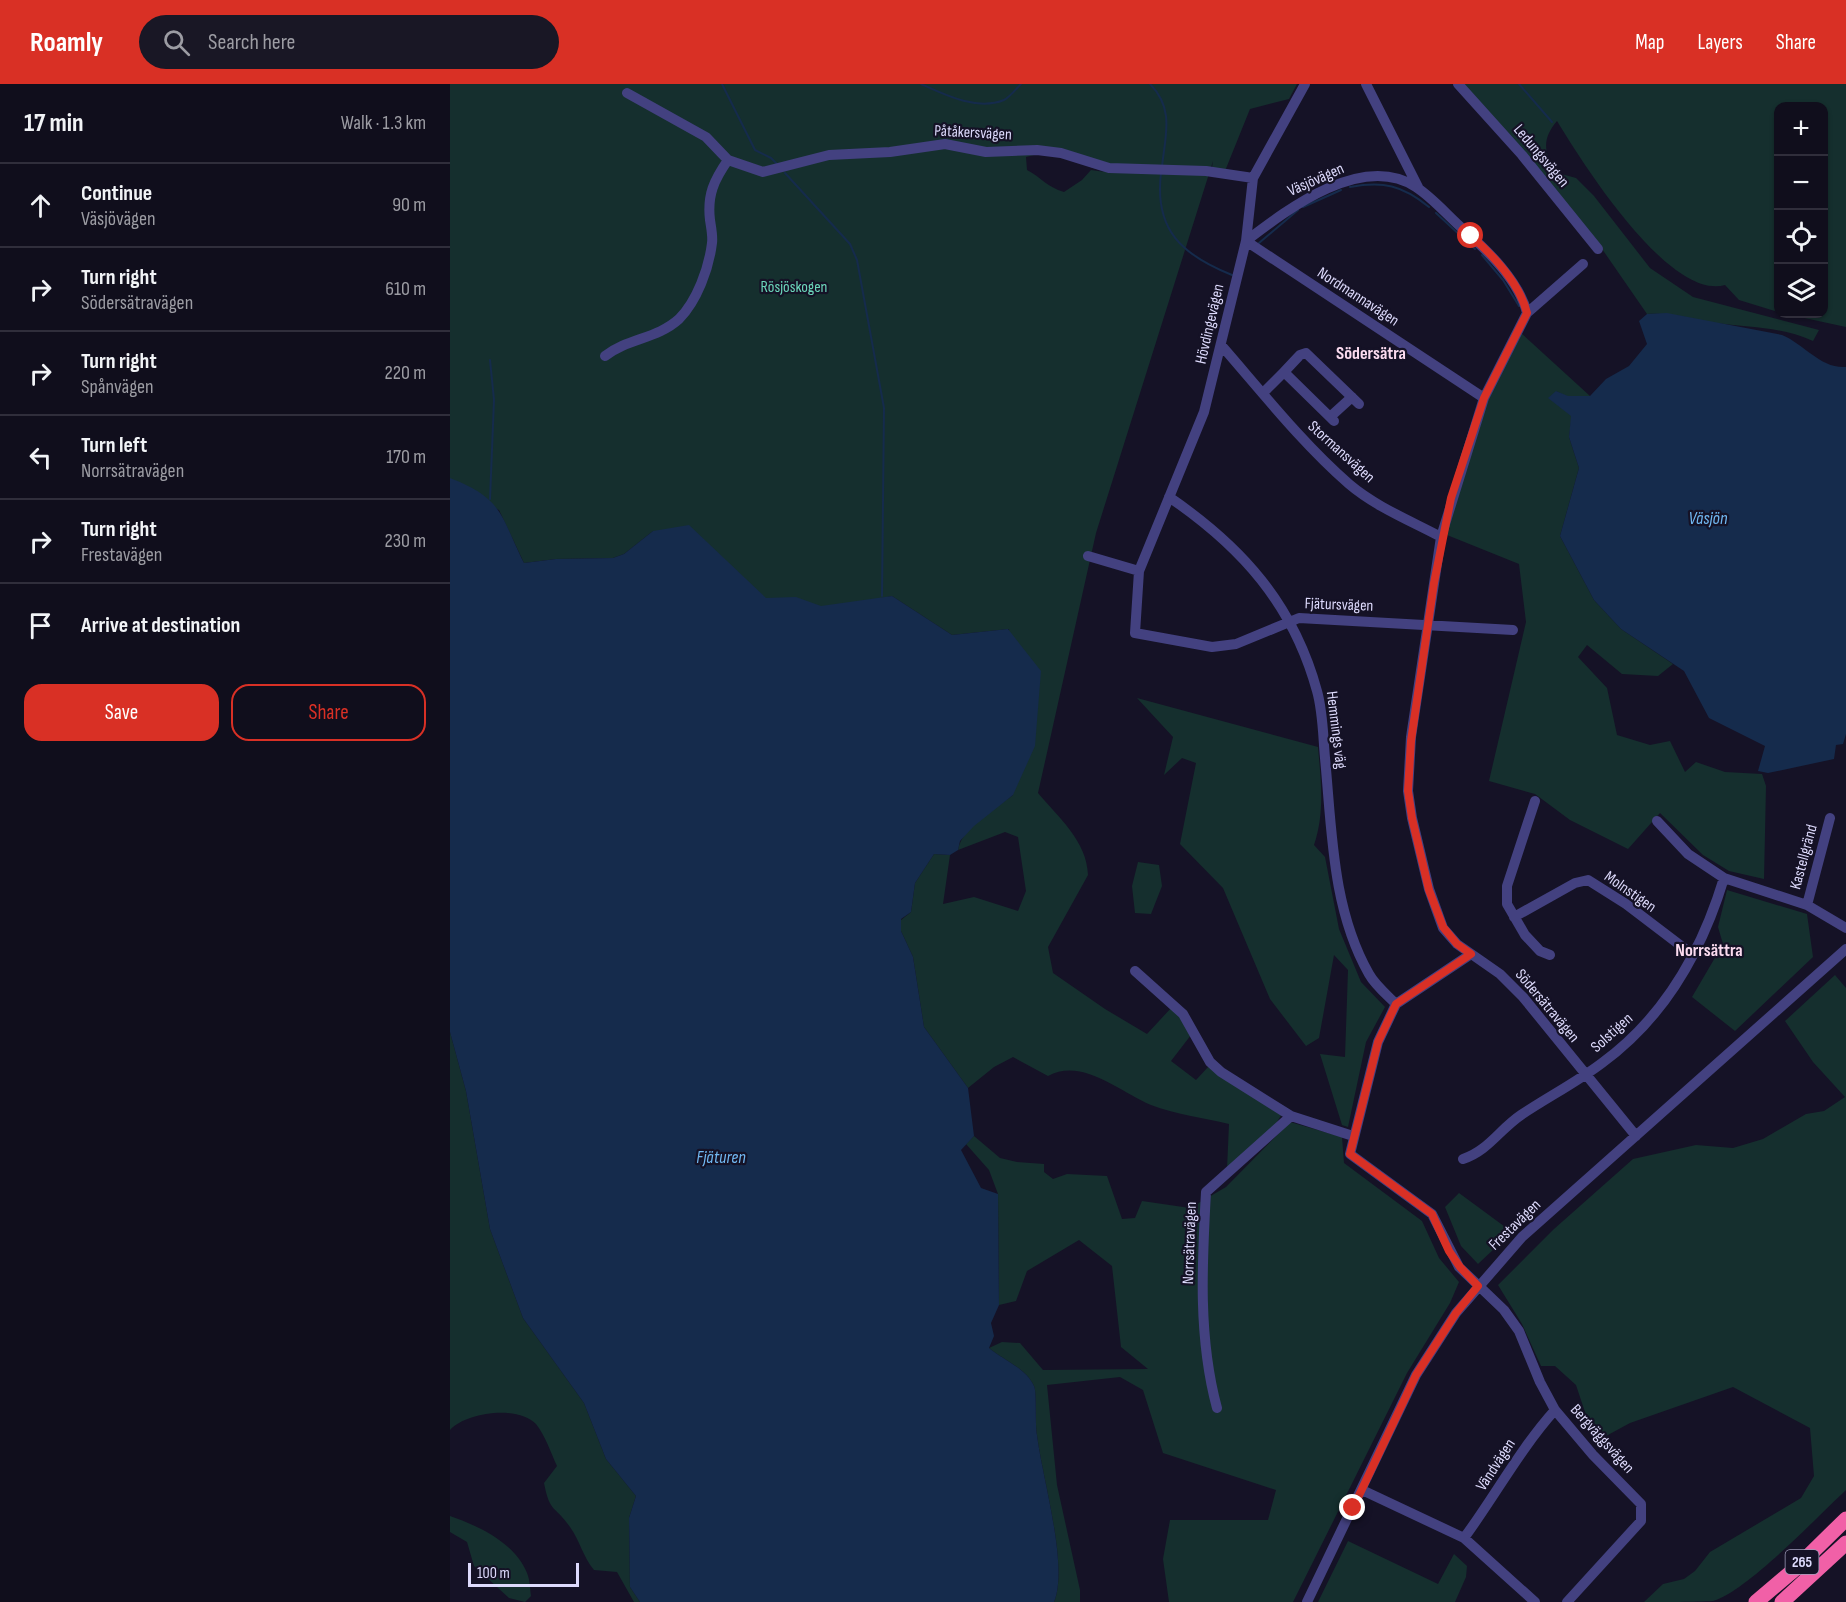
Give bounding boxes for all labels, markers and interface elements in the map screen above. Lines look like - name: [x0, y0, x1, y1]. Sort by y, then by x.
- search box: [139, 15, 559, 69]
- text: Roamly: [30, 26, 103, 59]
- icon: search: [160, 26, 193, 59]
- text: Search here: [208, 29, 295, 56]
- text: Map: [1635, 30, 1664, 55]
- text: Layers: [1697, 30, 1743, 55]
- text: Share: [1776, 30, 1816, 55]
- map controls: [1774, 102, 1828, 318]
- button: +: [1774, 102, 1828, 156]
- text: 17 min: [24, 108, 84, 139]
- text: Walk · 1.3 km: [341, 111, 426, 135]
- street label: Påtåkersvägen: [934, 121, 1012, 145]
- street label: Ledungsvägen: [1509, 121, 1573, 191]
- button: −: [1774, 156, 1828, 210]
- street label: Väsjövägen: [1285, 159, 1347, 201]
- text: Continue: [81, 180, 152, 207]
- icon: ahead: [24, 189, 57, 222]
- text: 90 m: [392, 193, 426, 217]
- text: Väsjövägen: [81, 207, 156, 231]
- button: locate: [1774, 210, 1828, 264]
- route start: [1457, 222, 1483, 248]
- text: Turn right: [81, 264, 157, 291]
- street label: Nordmannavägen: [1314, 264, 1402, 330]
- button: layers: [1774, 264, 1828, 318]
- icon: right: [24, 273, 57, 306]
- text: 610 m: [385, 277, 426, 301]
- park label: Rösjöskogen: [761, 278, 827, 297]
- street label: Hövdingevägen: [1192, 282, 1228, 366]
- text: Södersätravägen: [81, 291, 193, 315]
- district label: Södersätra: [1336, 343, 1406, 364]
- text: Turn right: [81, 348, 157, 375]
- icon: right: [24, 357, 57, 390]
- text: 220 m: [385, 361, 426, 385]
- text: Spånvägen: [81, 375, 154, 399]
- street label: Stormansvägen: [1304, 417, 1378, 487]
- text: Turn left: [81, 432, 147, 459]
- icon: left: [24, 441, 57, 474]
- text: 170 m: [386, 445, 426, 469]
- text: Norrsätravägen: [81, 459, 184, 483]
- water label: Väsjön: [1689, 508, 1728, 529]
- text: Turn right: [81, 516, 157, 543]
- icon: right: [24, 525, 57, 558]
- text: 230 m: [384, 529, 426, 553]
- text: Frestavägen: [81, 543, 162, 567]
- street label: Fjätursvägen: [1304, 594, 1374, 616]
- icon: arrive: [24, 609, 57, 642]
- text: Arrive at destination: [81, 612, 240, 639]
- button: Save: [24, 684, 219, 741]
- button: Share: [231, 684, 426, 741]
- street label: Hemmings väg: [1322, 690, 1350, 770]
- street label: Kastellgränd: [1786, 822, 1822, 892]
- street label: Molnstigen: [1600, 867, 1660, 917]
- district label: Norrsättra: [1675, 940, 1743, 961]
- street label: Södersätravägen: [1511, 966, 1583, 1046]
- street label: Solstigen: [1587, 1009, 1637, 1057]
- water label: Fjäturen: [696, 1147, 746, 1168]
- street label: Frestavägen: [1485, 1196, 1545, 1254]
- street label: Norrsätravägen: [1179, 1201, 1201, 1285]
- street label: Bergväggsvägen: [1566, 1401, 1638, 1477]
- street label: Vändvägen: [1472, 1435, 1520, 1495]
- route end: [1339, 1494, 1365, 1520]
- road number: 265: [1786, 1550, 1818, 1574]
- scale bar: [468, 1560, 579, 1588]
- text: 100 m: [477, 1564, 510, 1583]

